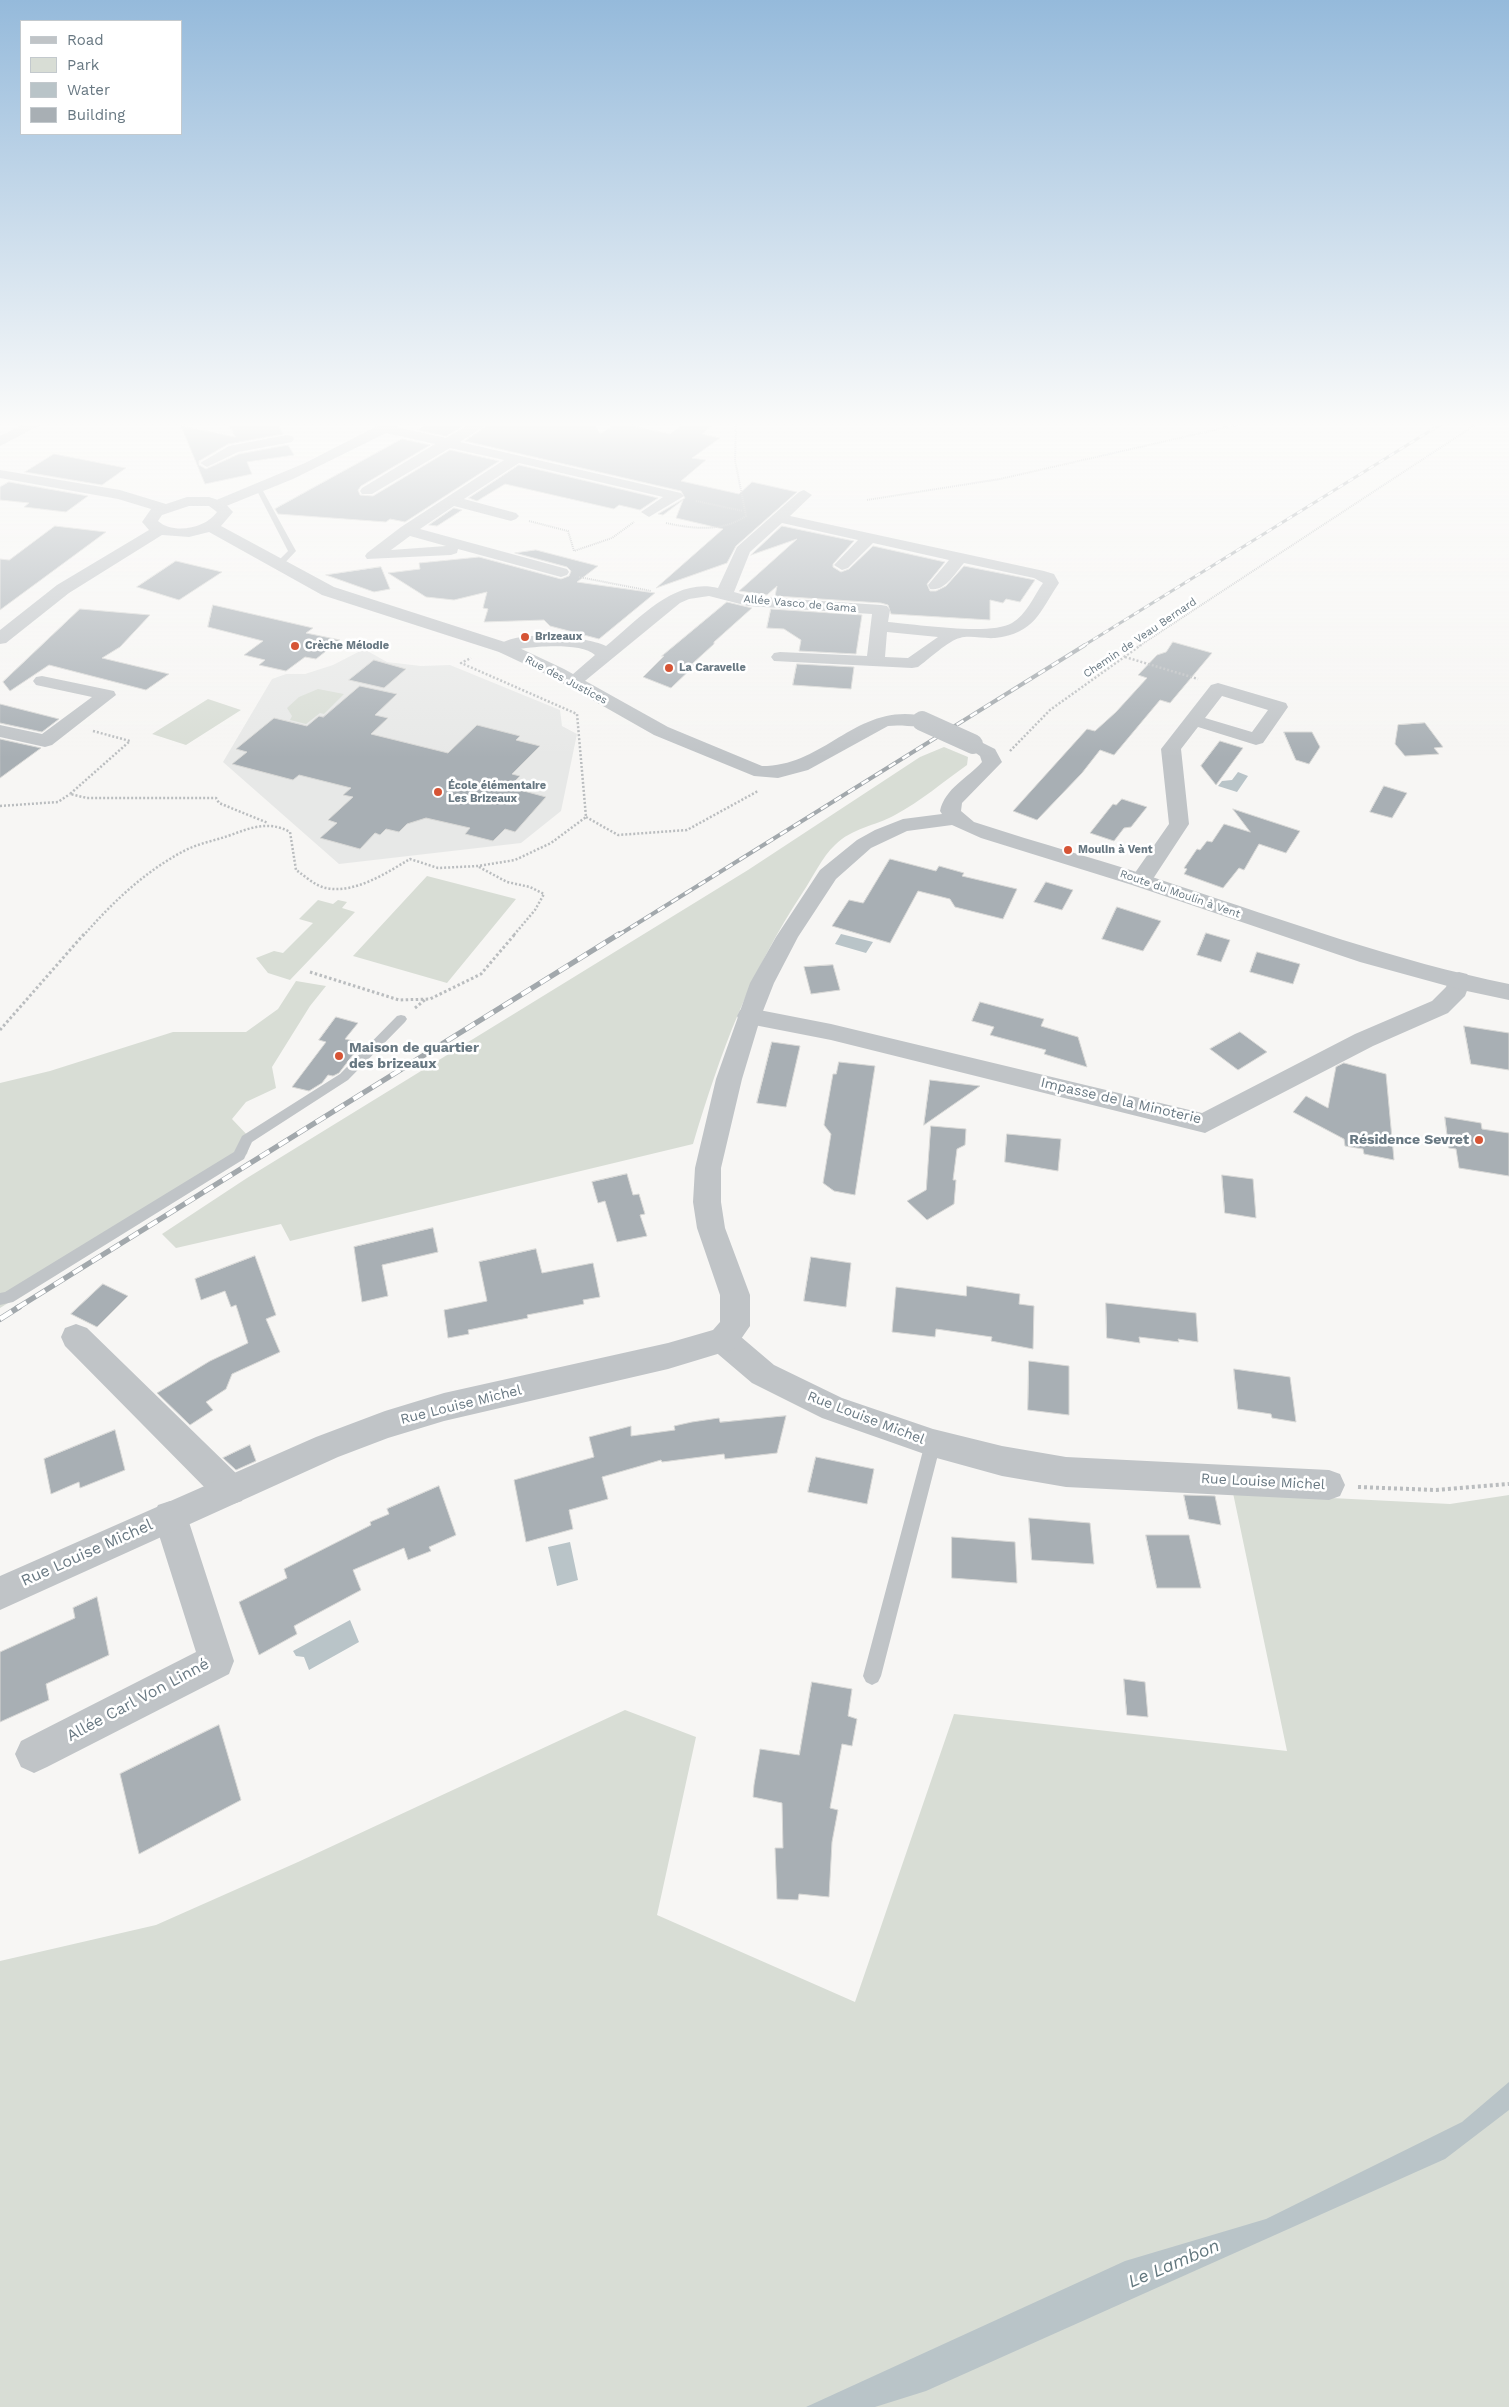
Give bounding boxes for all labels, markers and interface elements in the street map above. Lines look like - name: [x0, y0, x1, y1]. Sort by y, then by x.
- legend: [20, 20, 182, 135]
- text: Road: [67, 31, 104, 49]
- text: Park: [67, 56, 99, 74]
- text: Water: [67, 81, 110, 99]
- text: Building: [67, 106, 125, 124]
- street label: Allée Vasco de Gama: [743, 592, 857, 616]
- street label: Chemin de Veau Bernard: [1081, 595, 1199, 681]
- place label: Brizeaux: [535, 630, 582, 644]
- marker: Brizeaux: [519, 631, 531, 643]
- place label: Crèche Mélodie: [305, 639, 389, 653]
- marker: Crèche Mélodie: [289, 640, 301, 652]
- street label: Rue des Justices: [523, 653, 609, 707]
- place label: La Caravelle: [679, 661, 746, 675]
- marker: La Caravelle: [663, 662, 675, 674]
- place label: École élémentaire Les Brizeaux: [448, 779, 546, 805]
- marker: École élémentaire Les Brizeaux: [432, 786, 444, 798]
- place label: Moulin à Vent: [1078, 843, 1152, 857]
- marker: Moulin à Vent: [1062, 844, 1074, 856]
- street label: Route du Moulin à Vent: [1118, 867, 1242, 921]
- place label: Maison de quartier des brizeaux: [349, 1040, 479, 1072]
- marker: Maison de quartier des brizeaux: [333, 1050, 345, 1062]
- street label: Impasse de la Minoterie: [1039, 1074, 1203, 1128]
- place label: Résidence Sevret: [1349, 1132, 1469, 1148]
- marker: Résidence Sevret: [1473, 1134, 1485, 1146]
- street label: Rue Louise Michel: [399, 1382, 523, 1428]
- street label: Rue Louise Michel: [805, 1388, 927, 1448]
- street label: Rue Louise Michel: [1200, 1470, 1326, 1494]
- street label: Rue Louise Michel: [18, 1515, 156, 1591]
- street label: Allée Carl Von Linné: [63, 1654, 213, 1746]
- water label: Le Lambon: [1125, 2235, 1223, 2293]

